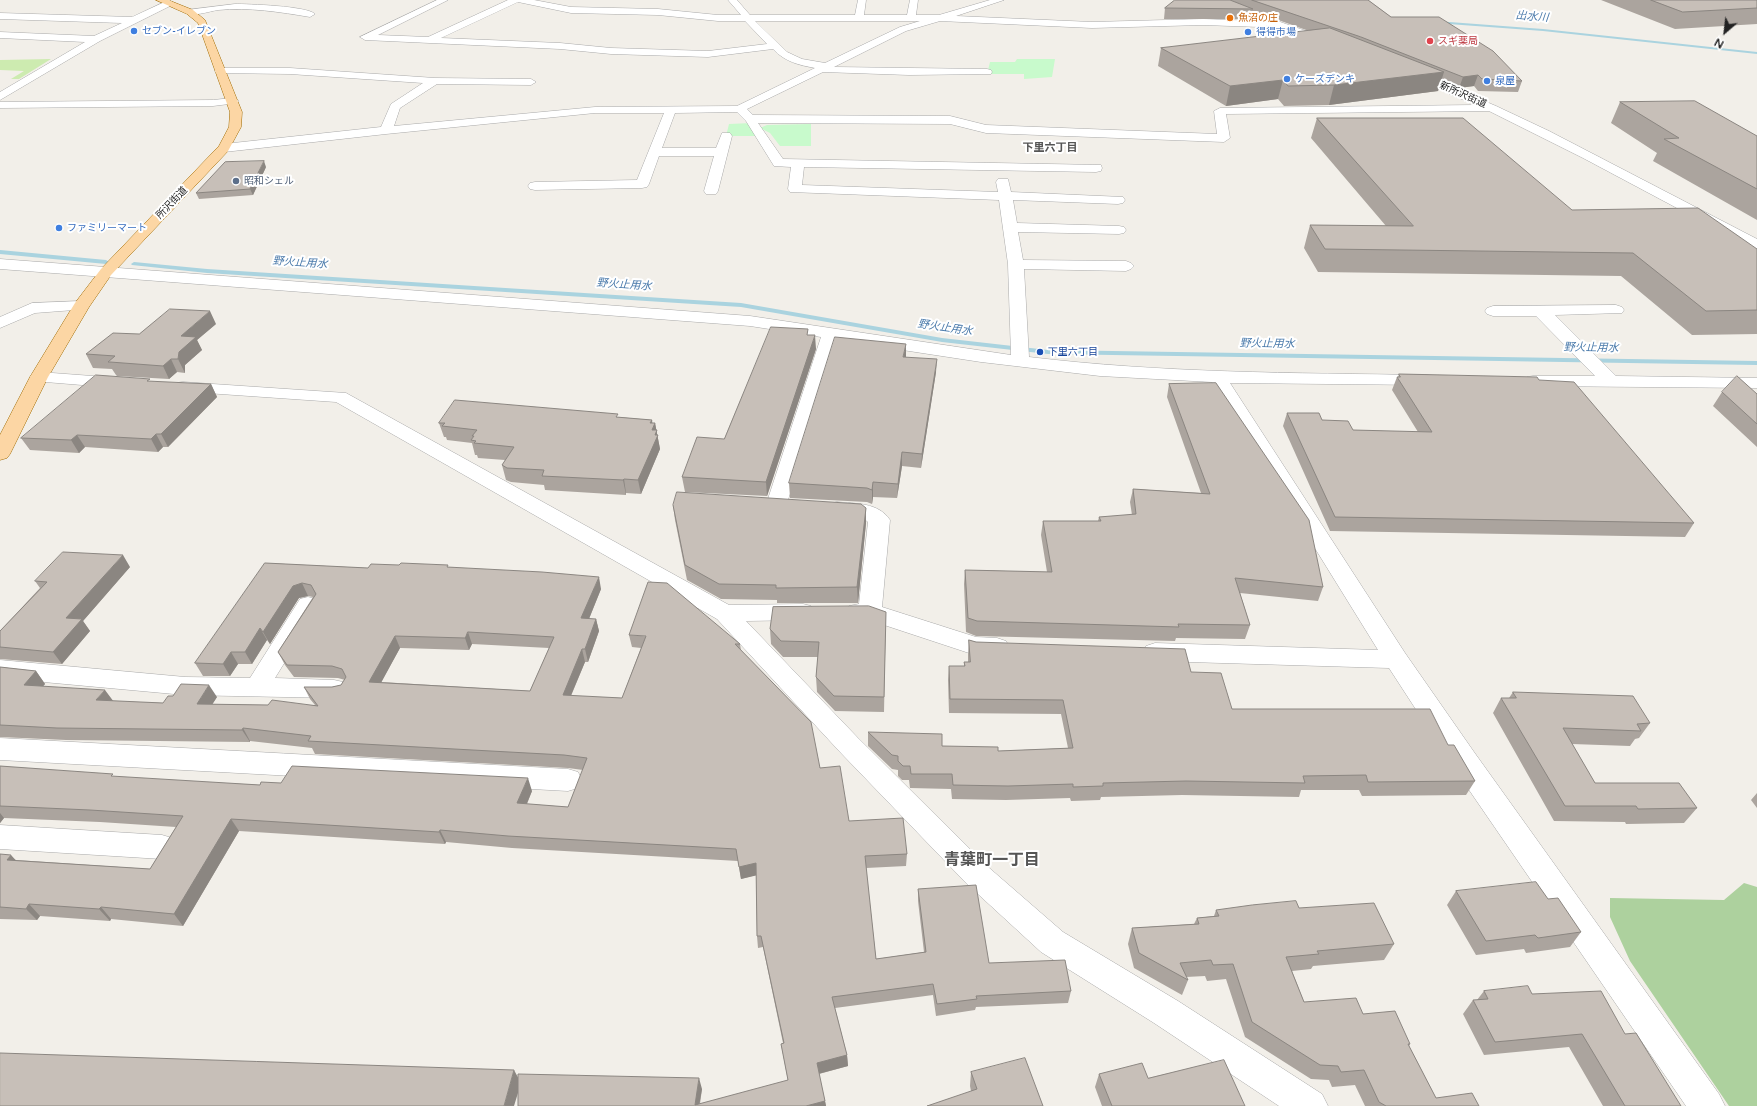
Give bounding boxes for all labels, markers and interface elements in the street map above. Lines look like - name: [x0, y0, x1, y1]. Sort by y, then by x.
- water label: 出水川: [1515, 9, 1549, 25]
- place label: 魚沼の庄: [1238, 12, 1278, 24]
- north arrow: [1705, 12, 1745, 52]
- marker: 魚沼の庄: [1225, 13, 1235, 23]
- place label: セブン-イレブン: [142, 25, 216, 37]
- marker: セブン-イレブン: [129, 26, 139, 36]
- place label: 得得市場: [1256, 26, 1296, 38]
- marker: 得得市場: [1243, 27, 1253, 37]
- place label: スギ薬局: [1438, 35, 1478, 47]
- text: N: [1712, 35, 1726, 51]
- marker: スギ薬局: [1425, 36, 1435, 46]
- place label: ケーズデンキ: [1295, 73, 1355, 85]
- marker: ケーズデンキ: [1282, 74, 1292, 84]
- place label: 泉屋: [1495, 75, 1515, 87]
- marker: 泉屋: [1482, 76, 1492, 86]
- street label: 新所沢街道: [1438, 79, 1488, 111]
- district label: 下里六丁目: [1023, 141, 1077, 155]
- place label: 昭和シェル: [244, 175, 294, 187]
- marker: 昭和シェル: [231, 176, 241, 186]
- street label: 所沢街道: [154, 184, 190, 222]
- place label: ファミリーマート: [67, 222, 147, 234]
- marker: ファミリーマート: [54, 223, 64, 233]
- water label: 野火止用水: [272, 254, 328, 272]
- water label: 野火止用水: [596, 276, 652, 294]
- water label: 野火止用水: [917, 318, 973, 338]
- water label: 野火止用水: [1239, 337, 1295, 351]
- water label: 野火止用水: [1563, 341, 1619, 355]
- place label: 下里六丁目: [1048, 346, 1098, 358]
- marker: 下里六丁目: [1035, 347, 1045, 357]
- district label: 青葉町一丁目: [944, 851, 1040, 871]

